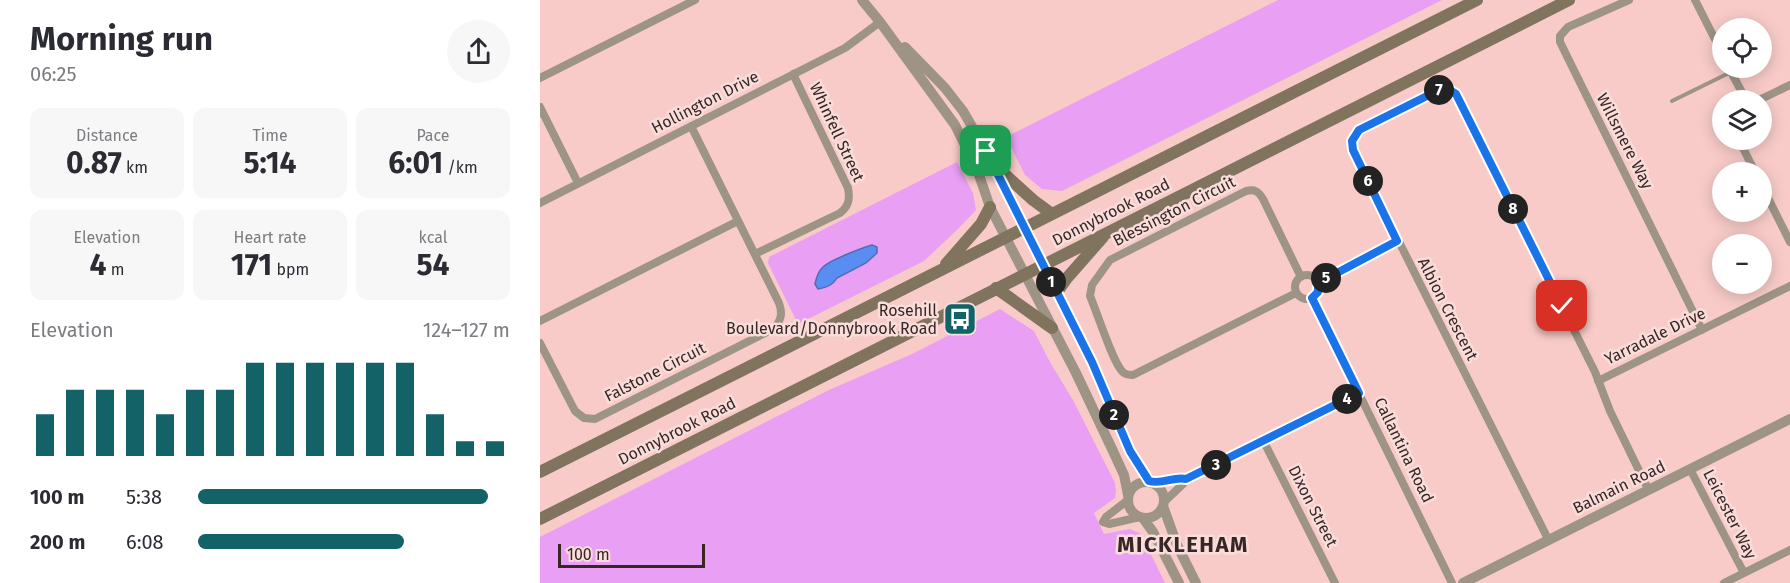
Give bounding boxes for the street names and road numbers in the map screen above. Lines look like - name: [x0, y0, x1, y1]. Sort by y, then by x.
- street label: Hollington Drive: [648, 67, 762, 137]
- street label: Whinfell Street: [806, 79, 868, 185]
- street label: Willsmere Way: [1593, 90, 1657, 192]
- street label: Blessington Circuit: [1110, 172, 1239, 250]
- street label: Donnybrook Road: [1049, 174, 1173, 250]
- street label: Albion Crescent: [1414, 255, 1482, 364]
- street label: Yarradale Drive: [1601, 303, 1709, 369]
- street label: Falstone Circuit: [601, 338, 709, 406]
- street label: Donnybrook Road: [615, 393, 739, 469]
- street label: Callantina Road: [1370, 394, 1438, 506]
- street label: Balmain Road: [1570, 456, 1668, 518]
- street label: Dixon Street: [1284, 462, 1342, 550]
- street label: Leicester Way: [1699, 466, 1761, 562]

